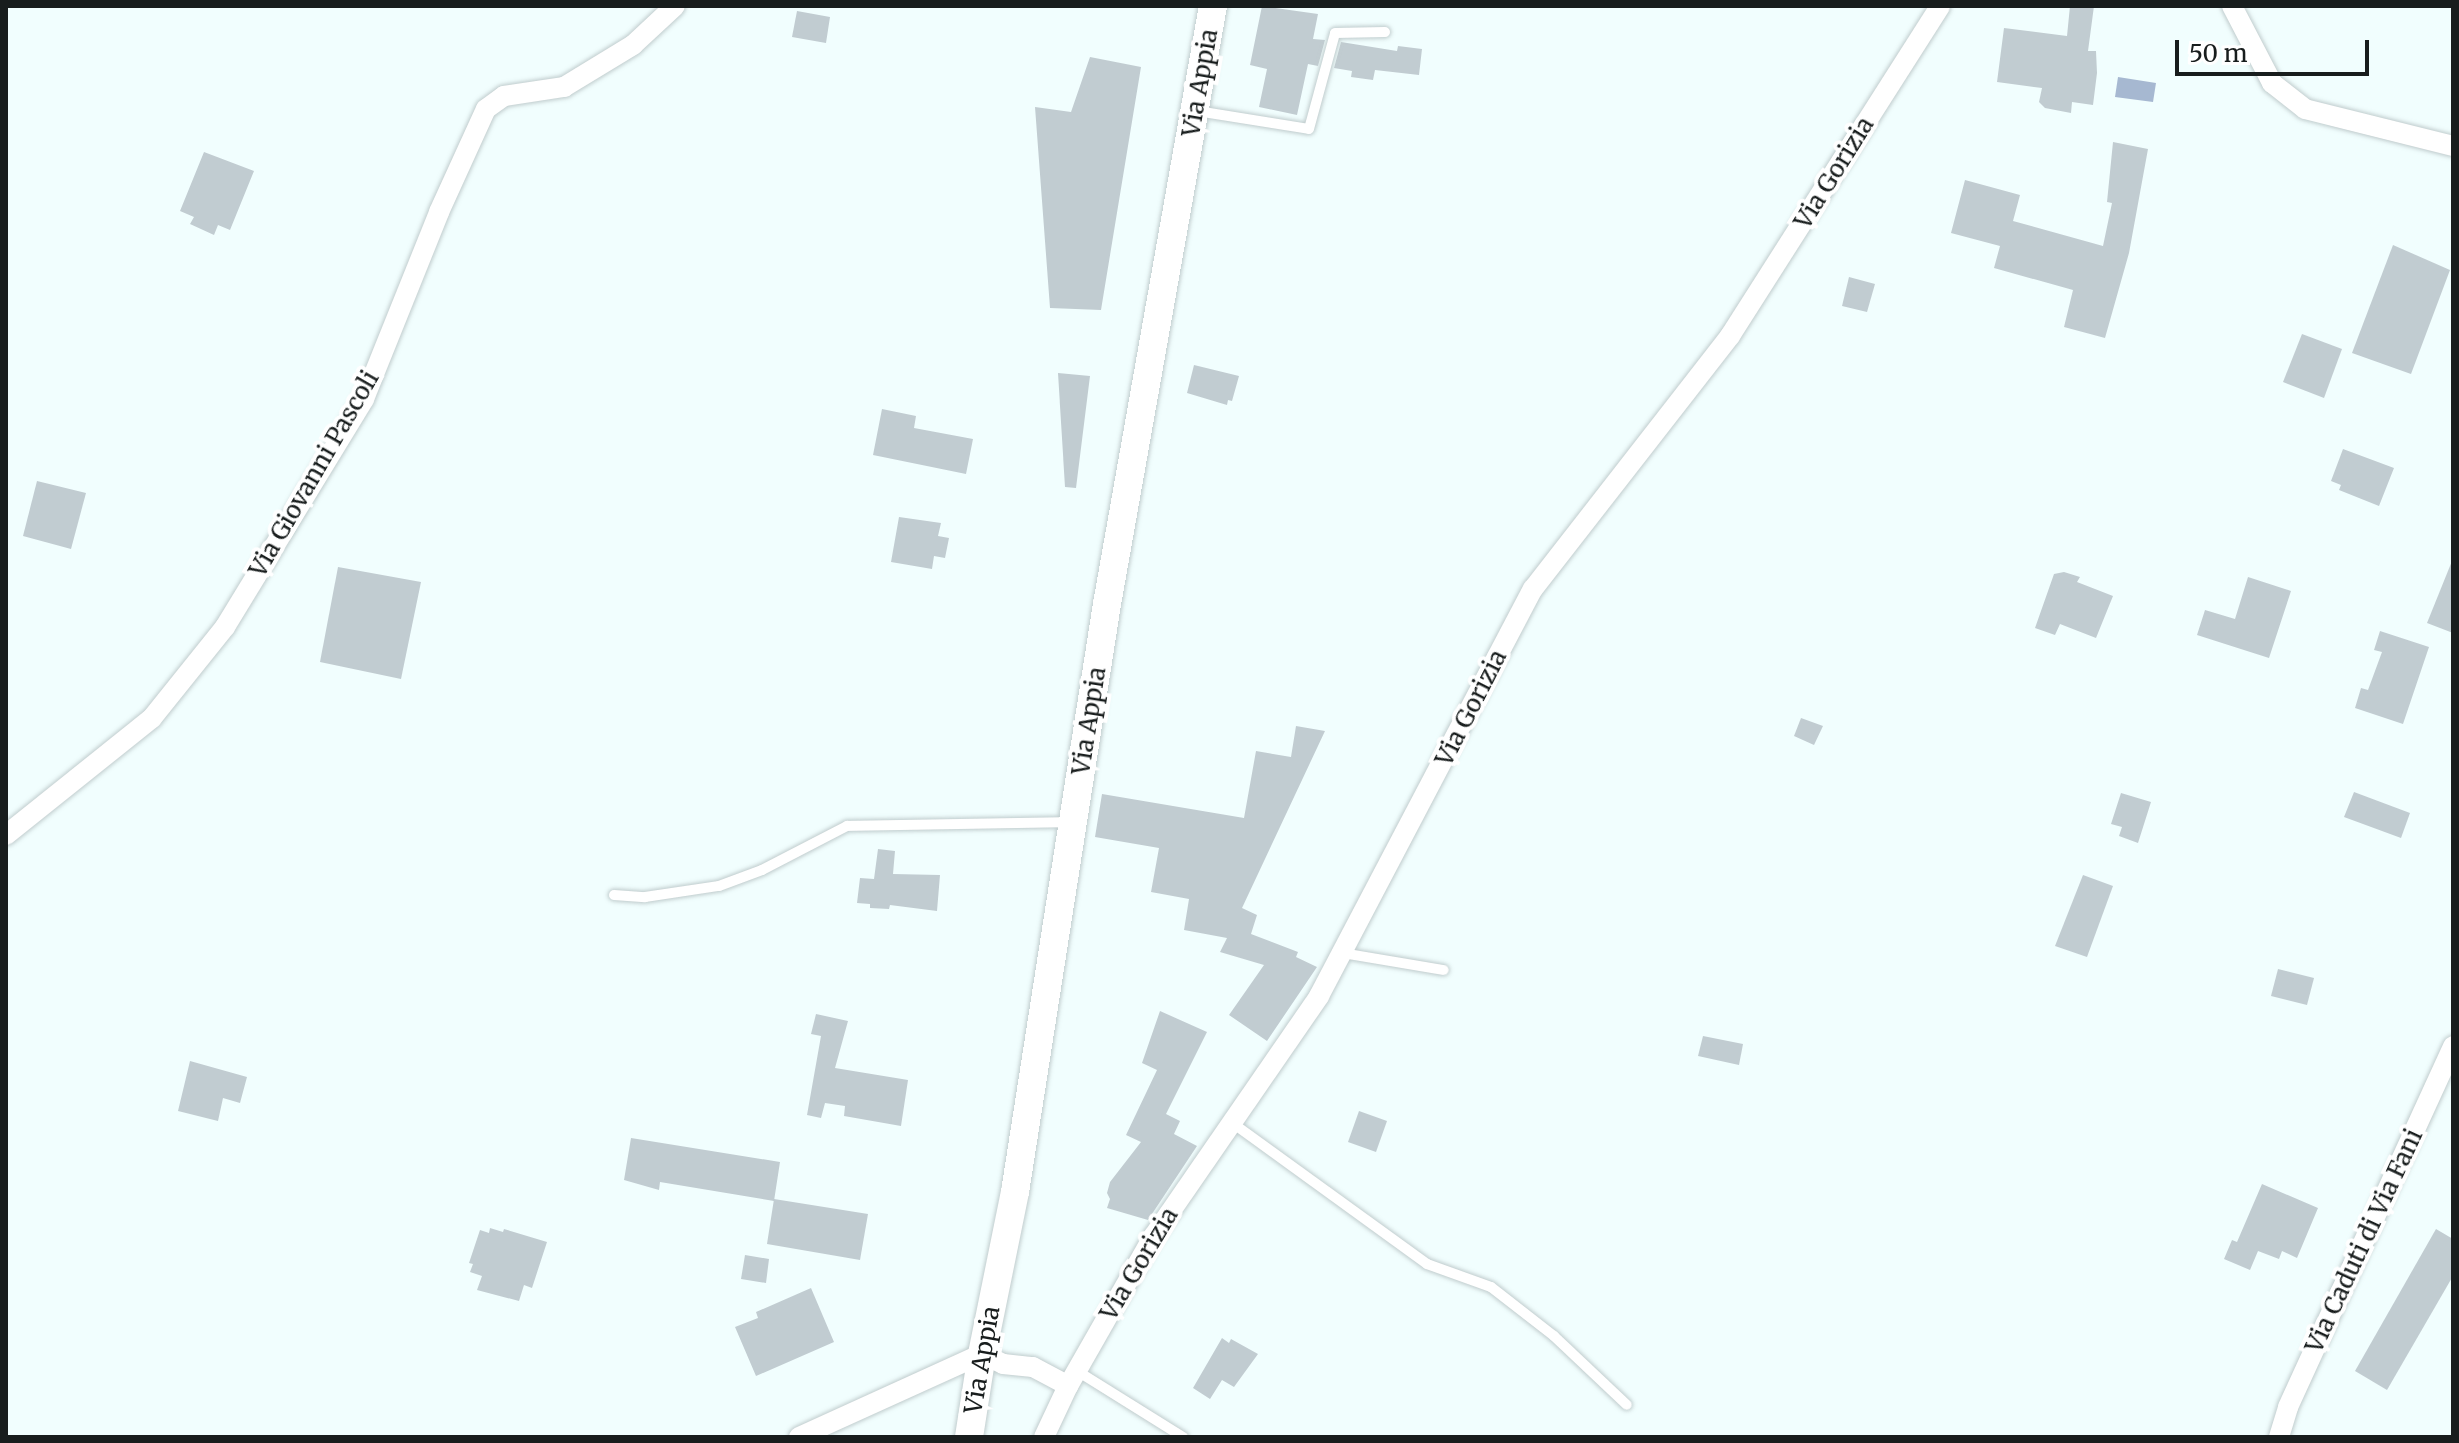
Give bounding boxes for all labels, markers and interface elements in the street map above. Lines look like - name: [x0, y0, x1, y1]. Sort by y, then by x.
- scale bar: [2179, 24, 2373, 74]
- street label: Via Appia: [1176, 27, 1224, 139]
- text: 50 m: [2189, 38, 2248, 69]
- street label: Via Gorizia: [1788, 112, 1880, 234]
- street label: Via Giovanni Pascoli: [243, 366, 385, 582]
- street label: Via Gorizia: [1430, 645, 1512, 771]
- street label: Via Appia: [1066, 665, 1112, 777]
- street label: Via Caduti di Via Fani: [2299, 1125, 2429, 1357]
- street label: Via Gorizia: [1094, 1202, 1184, 1326]
- street label: Via Appia: [958, 1304, 1006, 1416]

